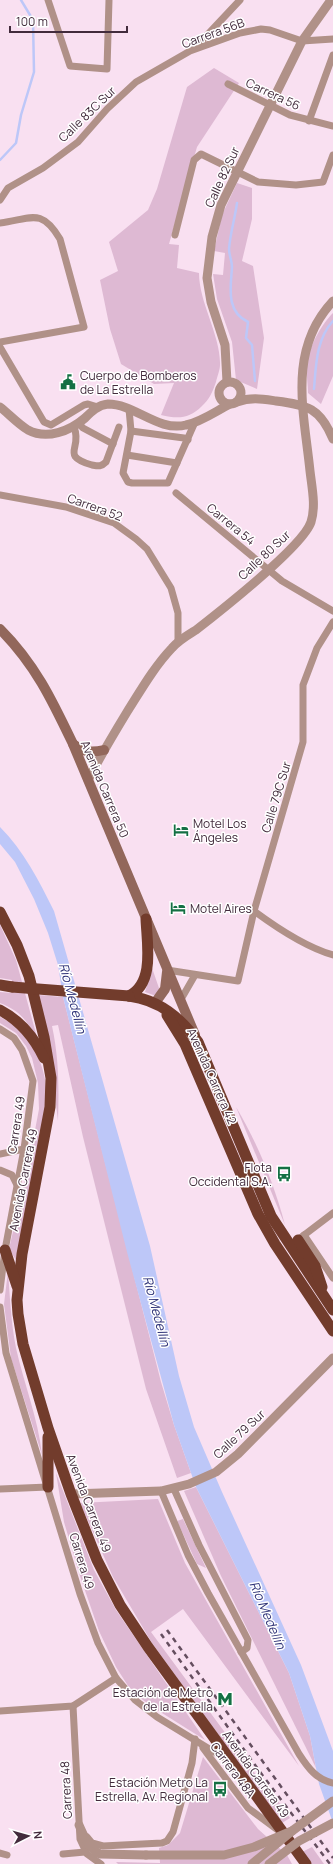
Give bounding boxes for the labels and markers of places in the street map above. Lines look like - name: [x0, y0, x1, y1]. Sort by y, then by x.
- place label: Cuerpo de Bomberos de La Estrella: [80, 367, 196, 398]
- public building icon: Cuerpo de Bomberos de La Estrella: [59, 373, 77, 391]
- place label: Motel Los Ángeles: [193, 815, 246, 846]
- hotel icon: Motel Los Ángeles: [172, 821, 190, 839]
- hotel icon: Motel Aires: [169, 899, 187, 917]
- place label: Motel Aires: [190, 900, 252, 917]
- place label: Flota Occidental S.A.: [189, 1159, 272, 1190]
- bus stop icon: Flota Occidental S.A.: [275, 1165, 293, 1183]
- place label: Estación de Metro de la Estrella: [113, 1684, 213, 1715]
- metro station icon: Estación de Metro de la Estrella: [216, 1690, 234, 1708]
- place label: Estación Metro La Estrella, Av. Regional: [95, 1774, 208, 1805]
- bus stop icon: Estación Metro La Estrella, Av. Regional: [211, 1780, 229, 1798]

